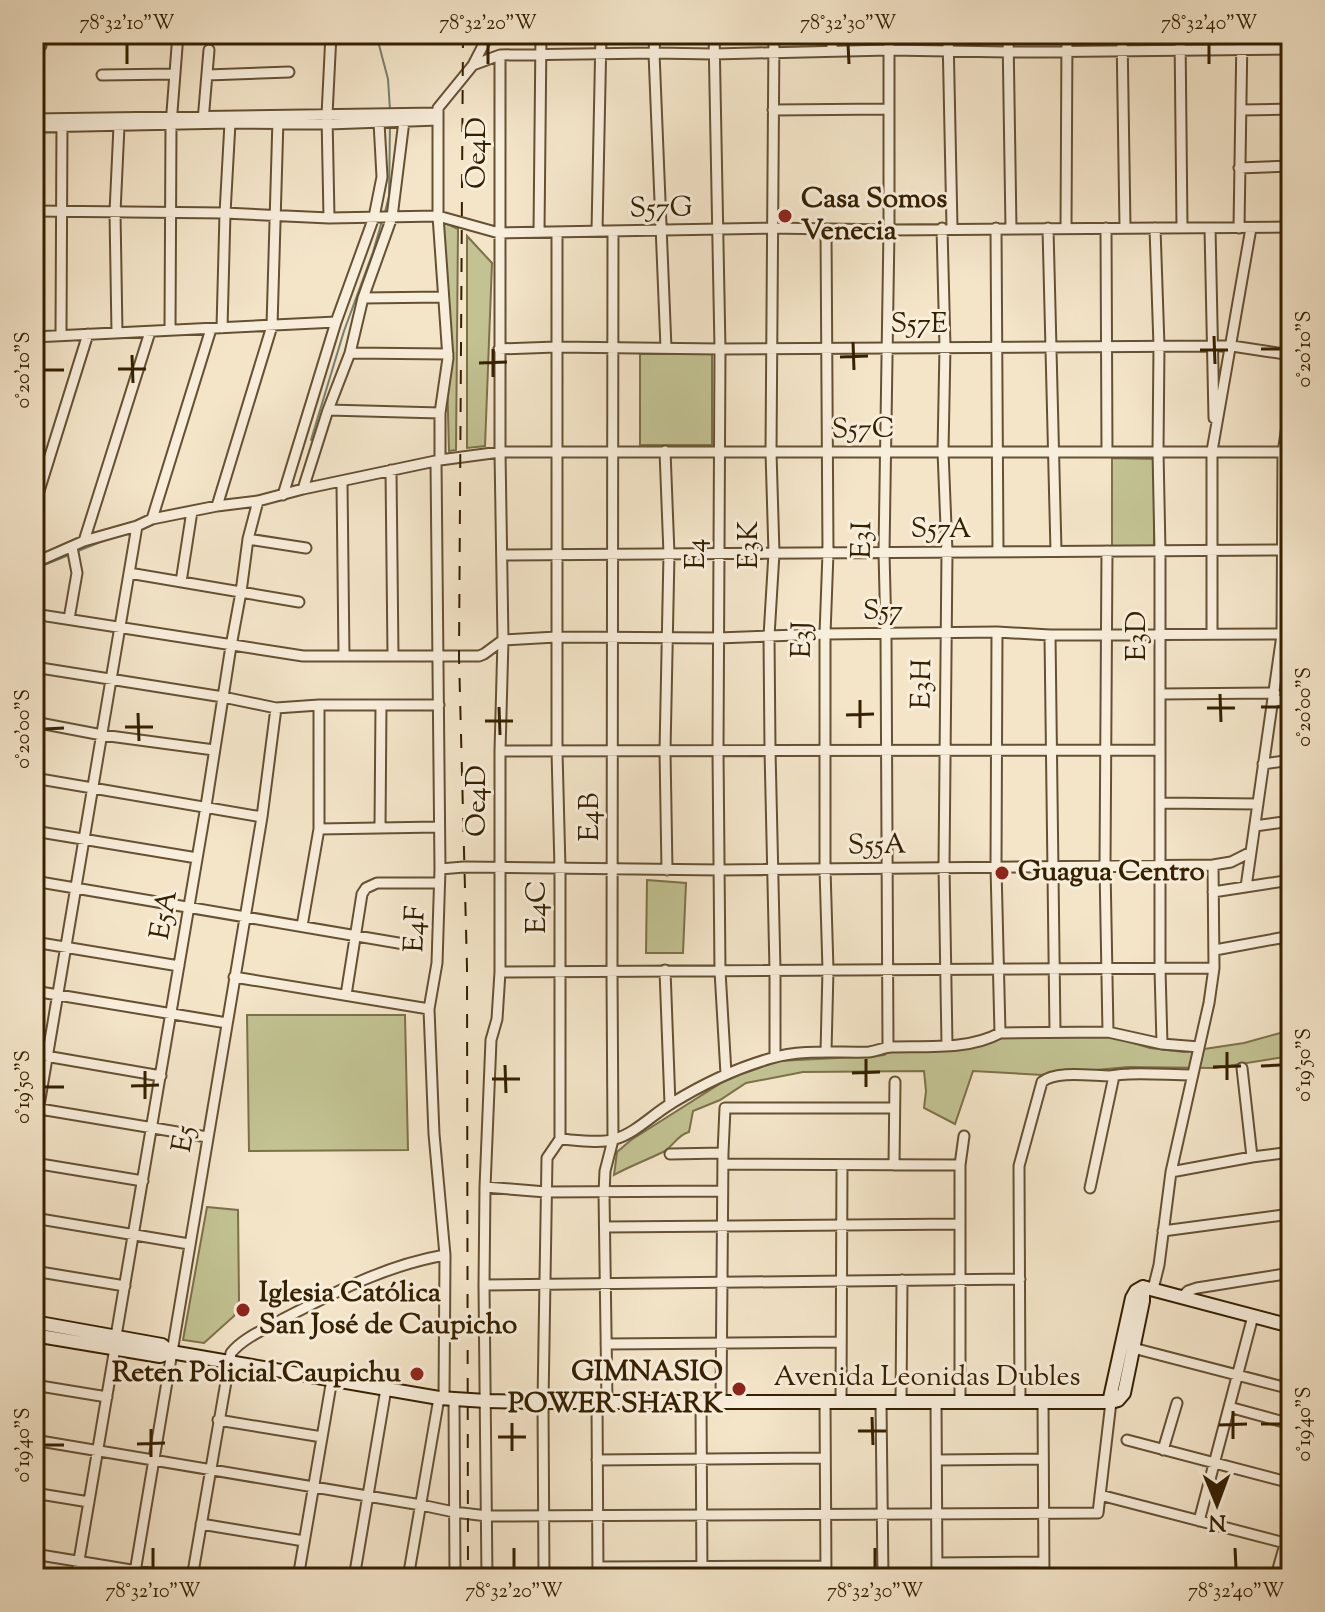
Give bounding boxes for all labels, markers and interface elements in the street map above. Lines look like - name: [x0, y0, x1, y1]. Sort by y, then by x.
- text: 78°32'10"W: [80, 10, 174, 39]
- text: 78°32'20"W: [439, 10, 537, 39]
- text: 78°32'30"W: [800, 10, 896, 39]
- text: 78°32'40"W: [1161, 10, 1257, 39]
- street label: Oe4D: [458, 117, 498, 189]
- place label: Casa Somos Venecia: [801, 180, 947, 252]
- street label: S57G: [629, 188, 693, 230]
- marker: Casa Somos Venecia: [776, 207, 794, 225]
- street label: S57E: [890, 305, 948, 345]
- text: 0°20'10"S: [1291, 311, 1320, 387]
- text: 0°20'10"S: [10, 332, 39, 408]
- street label: S57C: [831, 409, 895, 451]
- street label: S57A: [910, 510, 972, 550]
- street label: E3K: [730, 521, 770, 569]
- street label: E3I: [843, 521, 883, 559]
- street label: E4: [677, 538, 717, 570]
- street label: S57: [863, 592, 903, 632]
- street label: E3D: [1118, 611, 1158, 661]
- street label: E3J: [783, 622, 823, 658]
- street label: E3H: [903, 658, 943, 710]
- text: 0°20'00"S: [1291, 667, 1320, 747]
- text: 0°20'00"S: [10, 689, 39, 769]
- street label: Oe4D: [458, 765, 498, 837]
- street label: E4B: [571, 793, 611, 841]
- street label: S55A: [847, 825, 907, 867]
- place label: Guagua Centro: [1018, 853, 1205, 893]
- marker: Guagua Centro: [993, 864, 1011, 882]
- street label: E4C: [518, 880, 558, 934]
- street label: E5A: [141, 887, 189, 943]
- street label: E4F: [395, 905, 437, 953]
- text: 0°19'50"S: [1291, 1028, 1320, 1102]
- text: 0°19'50"S: [10, 1050, 39, 1124]
- street label: E5: [163, 1122, 207, 1156]
- place label: Iglesia Católica San José de Caupicho: [259, 1274, 517, 1346]
- marker: Iglesia Católica San José de Caupicho: [234, 1301, 252, 1319]
- place label: GIMNASIO POWER SHARK: [508, 1353, 724, 1425]
- place label: Reten Policial Caupichu: [112, 1354, 402, 1394]
- street label: Avenida Leonidas Dubles: [773, 1358, 1081, 1398]
- marker: Reten Policial Caupichu: [408, 1365, 426, 1383]
- marker: GIMNASIO POWER SHARK: [730, 1380, 748, 1398]
- text: 0°19'40"S: [1291, 1387, 1320, 1461]
- text: 0°19'40"S: [10, 1408, 39, 1482]
- north arrow: [1177, 1464, 1257, 1544]
- text: N: [1208, 1505, 1226, 1537]
- text: 78°32'10"W: [106, 1578, 200, 1607]
- text: 78°32'20"W: [465, 1578, 563, 1607]
- text: 78°32'30"W: [827, 1578, 923, 1607]
- text: 78°32'40"W: [1188, 1578, 1284, 1607]

